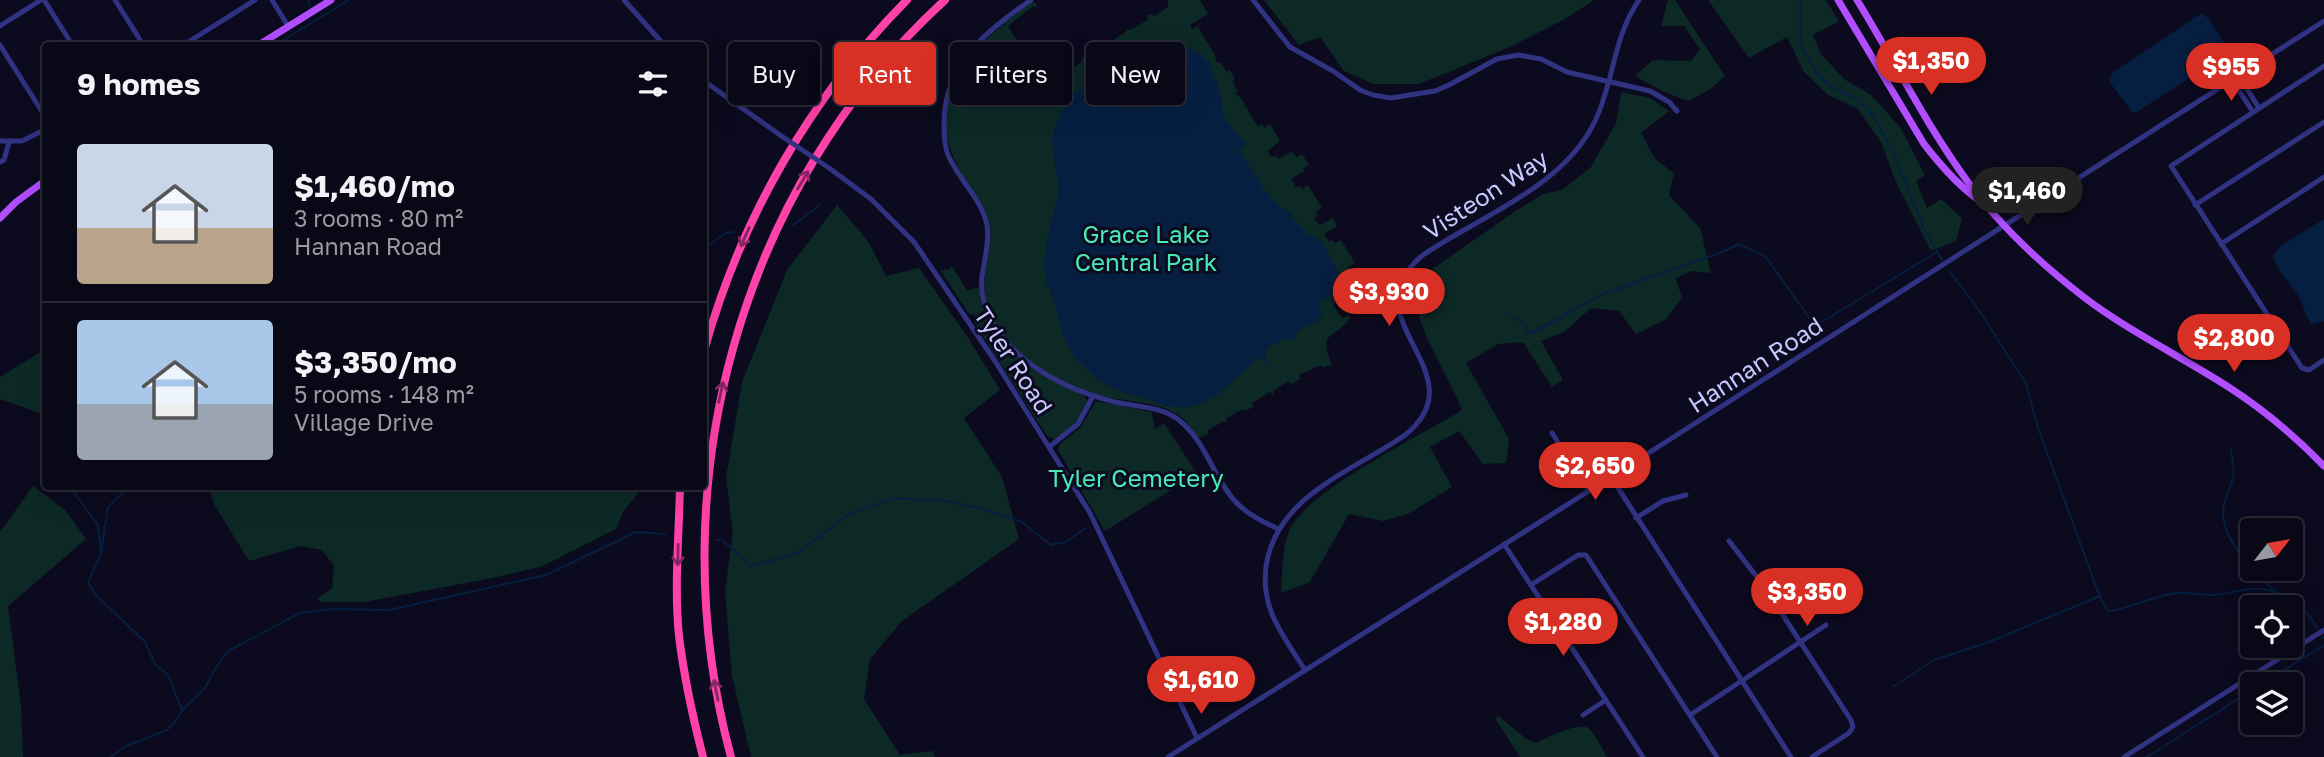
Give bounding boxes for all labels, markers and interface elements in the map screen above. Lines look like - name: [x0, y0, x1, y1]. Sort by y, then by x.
- pin: $1,350: [1874, 38, 1988, 97]
- chip: Buy: [728, 42, 820, 105]
- chip: Rent: [834, 42, 936, 105]
- chip: Filters: [950, 42, 1072, 105]
- chip: New: [1086, 42, 1185, 105]
- pin: $955: [2190, 43, 2272, 103]
- text: $1,350: [1892, 46, 1970, 74]
- text: $955: [2202, 52, 2260, 80]
- icon: filters: [634, 65, 672, 103]
- text: 9 homes: [77, 66, 200, 102]
- street label: Visteon Way: [1417, 143, 1553, 245]
- text: $1,460/mo: [294, 168, 455, 204]
- pin: $1,460: [1970, 168, 2084, 227]
- one-way arrow: [797, 171, 811, 191]
- icon: home: [133, 172, 217, 256]
- text: $1,460: [1988, 176, 2066, 204]
- text: 3 rooms · 80 m²: [294, 204, 463, 232]
- park label: Grace Lake Central Park: [1075, 219, 1217, 276]
- one-way arrow: [737, 226, 750, 247]
- text: Hannan Road: [294, 232, 442, 260]
- pin: $3,930: [1332, 268, 1446, 328]
- text: $3,930: [1349, 277, 1429, 305]
- street label: Tyler Road: [969, 301, 1059, 419]
- street label: Hannan Road: [1682, 310, 1828, 418]
- pin: $2,800: [2177, 314, 2291, 374]
- text: $2,800: [2193, 323, 2275, 351]
- text: $3,350/mo: [294, 344, 457, 380]
- icon: home: [133, 348, 217, 432]
- text: 5 rooms · 148 m²: [294, 380, 474, 408]
- one-way arrow: [715, 381, 729, 404]
- text: Village Drive: [294, 408, 434, 436]
- pin: $2,650: [1538, 442, 1652, 502]
- text: $2,650: [1555, 451, 1635, 479]
- park label: Tyler Cemetery: [1048, 463, 1224, 492]
- north arrow: [2240, 518, 2303, 581]
- map controls: [2240, 518, 2303, 735]
- one-way arrow: [671, 543, 685, 566]
- pin: $3,350: [1750, 568, 1864, 628]
- text: $3,350: [1767, 577, 1847, 605]
- button: locate: [2240, 595, 2303, 658]
- pin: $1,280: [1506, 598, 1620, 658]
- text: $1,280: [1524, 607, 1602, 635]
- pin: $1,610: [1144, 656, 1258, 716]
- text: $1,610: [1163, 665, 1239, 693]
- button: layers: [2240, 672, 2303, 735]
- one-way arrow: [708, 680, 722, 702]

